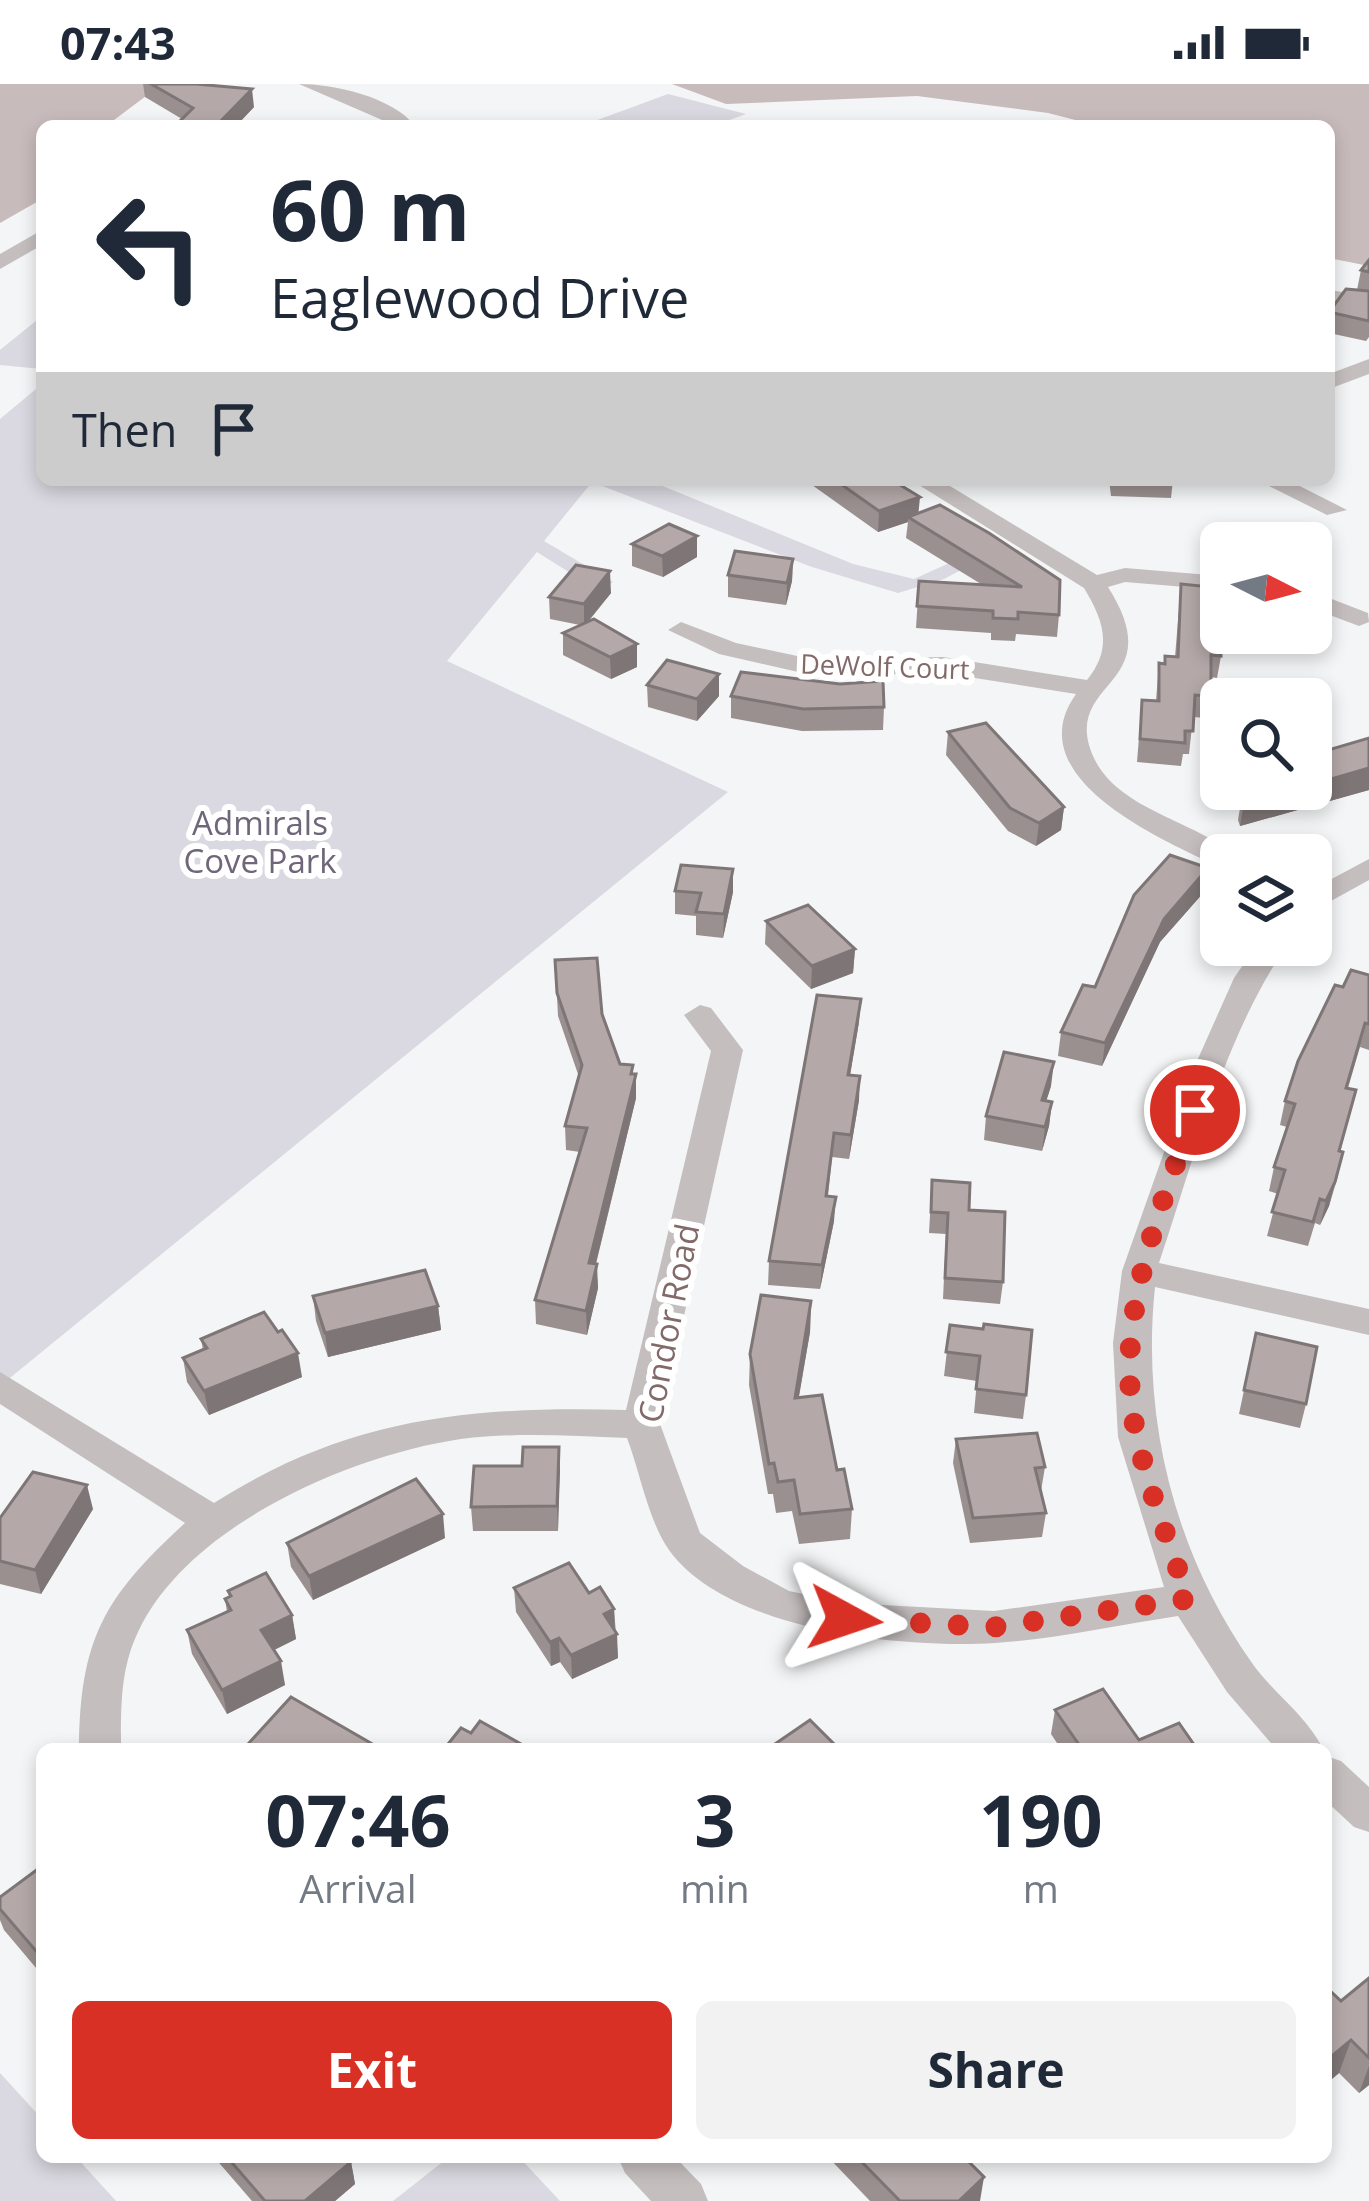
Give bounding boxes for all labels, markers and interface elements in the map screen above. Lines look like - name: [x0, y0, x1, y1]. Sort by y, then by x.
- text: 07:43: [60, 12, 176, 73]
- text: 60 m: [270, 151, 470, 266]
- icon: left: [72, 168, 228, 324]
- text: Eaglewood Drive: [270, 260, 689, 334]
- icon: arrive: [201, 396, 267, 462]
- text: Then: [72, 399, 177, 460]
- north arrow: [1200, 522, 1332, 654]
- map controls: [1200, 522, 1332, 966]
- street label: DeWolf Court: [800, 645, 970, 687]
- button: search: [1200, 678, 1332, 810]
- park label: Admirals Cove Park: [183, 800, 337, 883]
- button: layers: [1200, 834, 1332, 966]
- pin: [1144, 1059, 1246, 1161]
- icon: arrive: [1162, 1077, 1228, 1143]
- street label: Condor Road: [627, 1220, 709, 1426]
- position arrow: [782, 1556, 908, 1682]
- text: 07:46: [265, 1770, 451, 1868]
- text: 3: [694, 1770, 735, 1868]
- text: 190: [979, 1770, 1103, 1868]
- text: Arrival: [299, 1861, 417, 1914]
- text: min: [680, 1861, 750, 1914]
- text: m: [1023, 1861, 1059, 1914]
- button: Exit: [72, 2001, 672, 2139]
- button: Share: [696, 2001, 1296, 2139]

